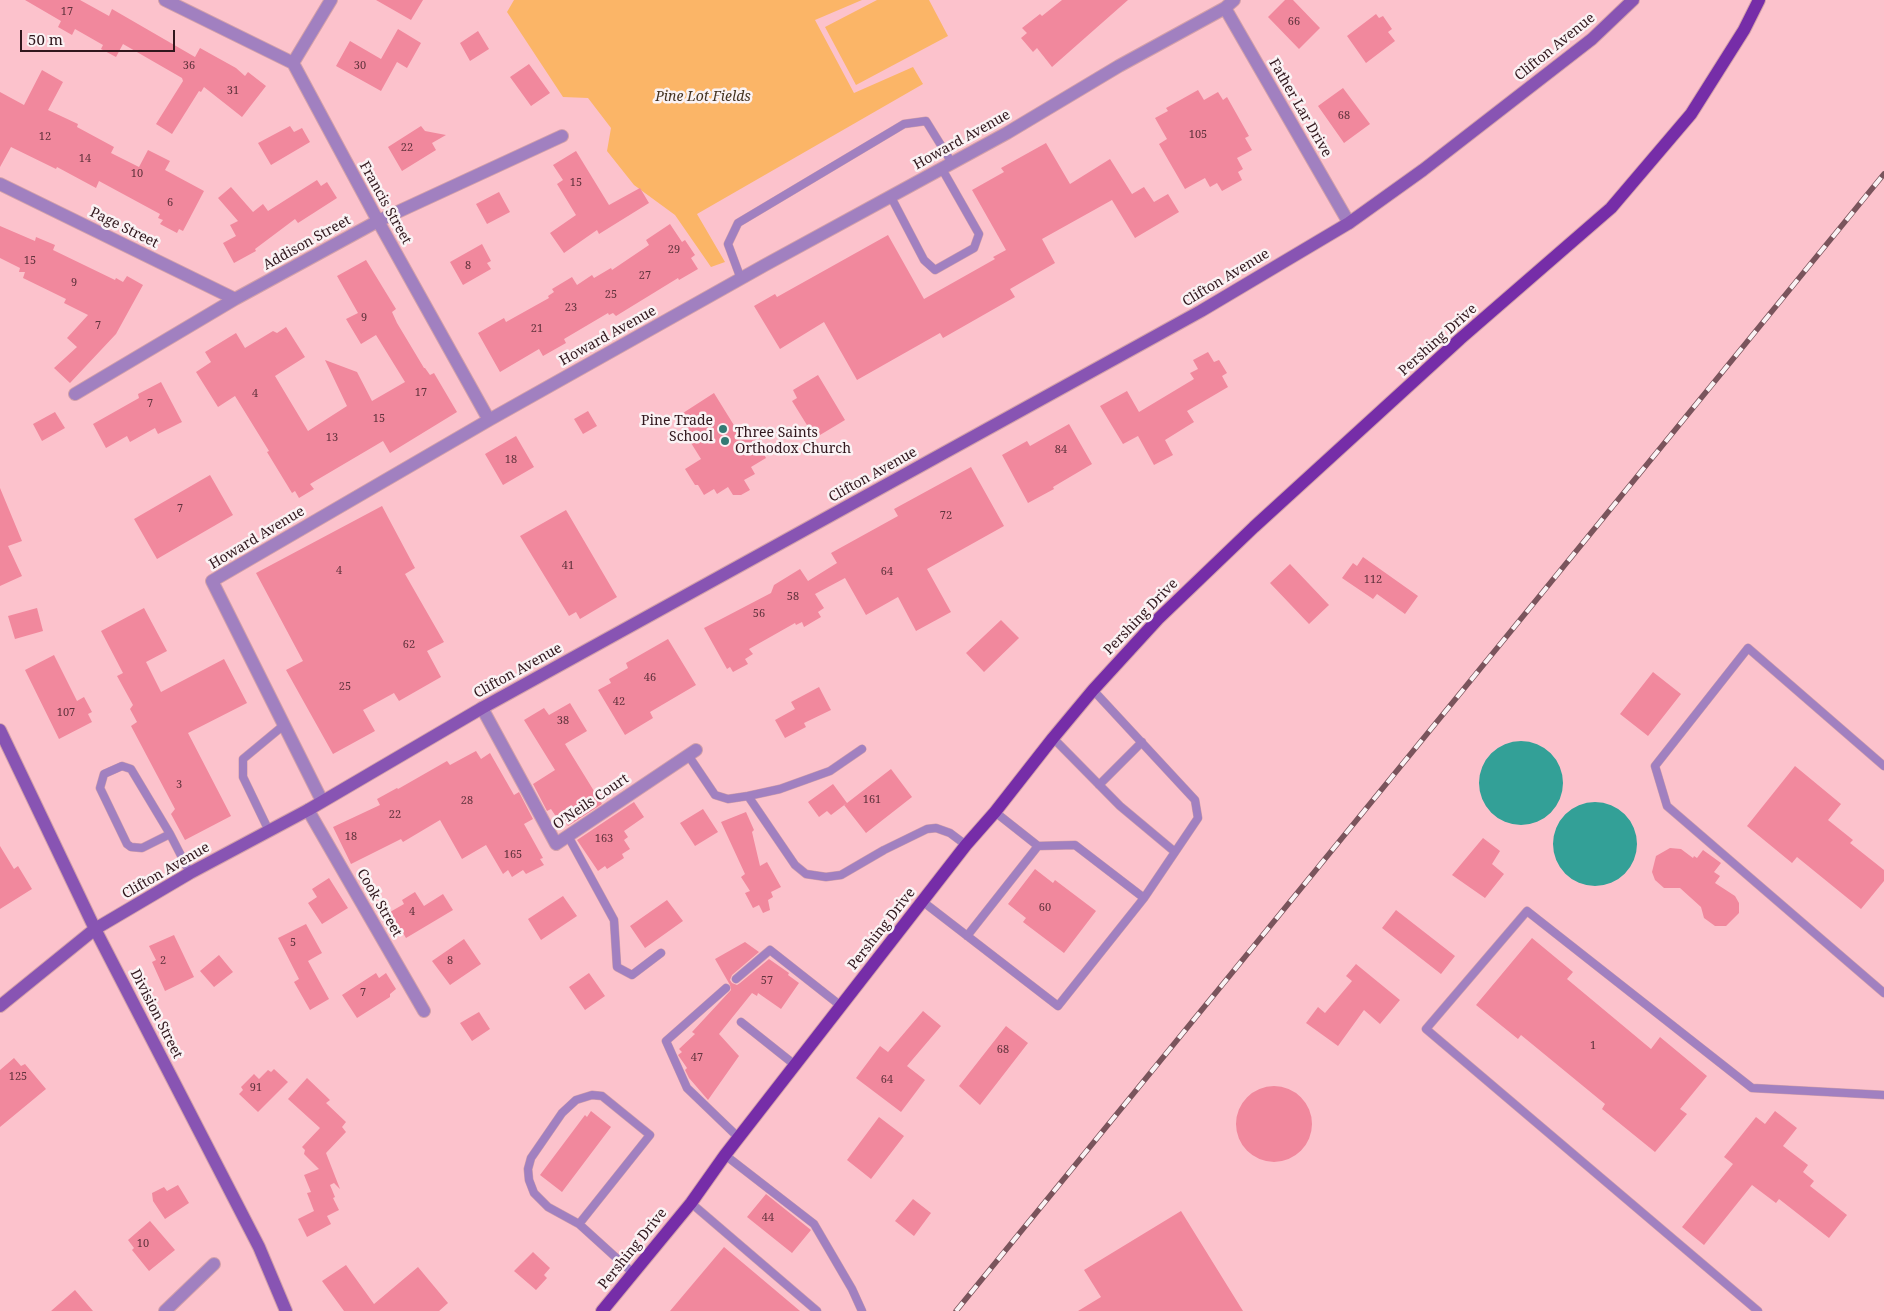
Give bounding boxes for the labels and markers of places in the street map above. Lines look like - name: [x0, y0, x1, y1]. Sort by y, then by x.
- place label: Pine Trade School: [641, 413, 713, 446]
- marker: Pine Trade School: [717, 423, 729, 435]
- place label: Three Saints Orthodox Church: [735, 425, 851, 458]
- marker: Three Saints Orthodox Church: [719, 435, 731, 447]

